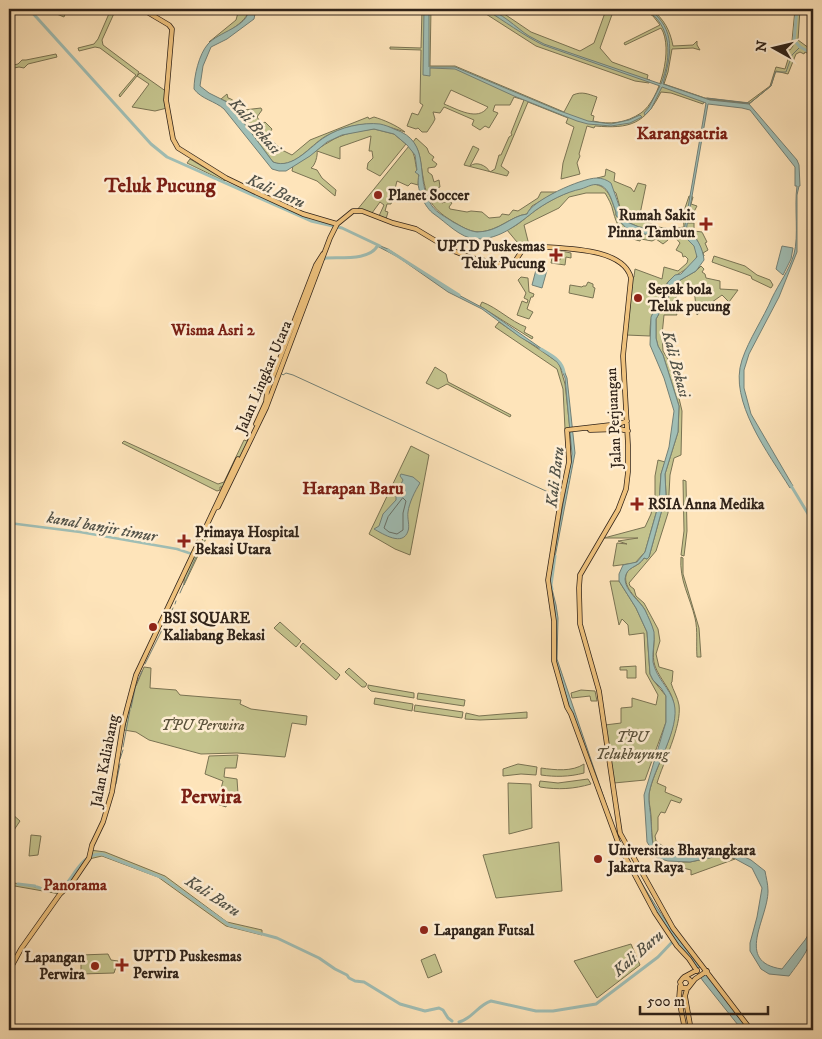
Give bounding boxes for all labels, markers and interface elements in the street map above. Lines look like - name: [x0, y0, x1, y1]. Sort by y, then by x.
- north arrow: [750, 22, 800, 72]
- text: N: [752, 39, 772, 53]
- water label: Kali Bekasi: [224, 93, 286, 159]
- district label: Karangsatria: [636, 123, 728, 145]
- water label: Kali Baru: [243, 169, 308, 213]
- district label: Teluk Pucung: [104, 174, 217, 199]
- place label: Planet Soccer: [388, 186, 470, 205]
- marker: Planet Soccer: [372, 189, 384, 201]
- place label: Rumah Sakit Pinna Tambun: [607, 206, 695, 242]
- marker: Rumah Sakit Pinna Tambun: [699, 217, 713, 231]
- place label: UPTD Puskesmas Teluk Pucung: [437, 237, 546, 273]
- marker: UPTD Puskesmas Teluk Pucung: [549, 248, 563, 262]
- place label: Sepak bola Teluk pucung: [647, 280, 731, 316]
- marker: Sepak bola Teluk pucung: [632, 292, 644, 304]
- street label: Jalan Lingkar Utara: [231, 317, 297, 438]
- district label: Wisma Asri 2: [170, 320, 256, 340]
- water label: Kali Bekasi: [657, 327, 695, 400]
- street label: Jalan Perjuangan: [602, 367, 626, 471]
- water label: Kali Baru: [541, 445, 569, 510]
- district label: Harapan Baru: [302, 478, 404, 500]
- place label: RSIA Anna Medika: [648, 495, 765, 514]
- marker: RSIA Anna Medika: [630, 497, 644, 511]
- water label: kanal banjir timur: [45, 507, 160, 547]
- place label: Primaya Hospital Bekasi Utara: [195, 523, 300, 559]
- marker: Primaya Hospital Bekasi Utara: [177, 534, 191, 548]
- place label: BSI SQUARE Kaliabang Bekasi: [163, 609, 265, 645]
- marker: BSI SQUARE Kaliabang Bekasi: [147, 621, 159, 633]
- street label: Jalan Kaliabang: [86, 712, 123, 811]
- park label: TPU Perwira: [161, 716, 245, 735]
- park label: TPU Telukbuyung: [595, 728, 670, 764]
- district label: Perwira: [180, 785, 242, 810]
- place label: Universitas Bhayangkara Jakarta Raya: [606, 841, 756, 877]
- marker: Universitas Bhayangkara Jakarta Raya: [592, 853, 604, 865]
- water label: Kali Baru: [181, 870, 244, 921]
- district label: Panorama: [43, 875, 108, 895]
- place label: Lapangan Futsal: [434, 921, 535, 940]
- marker: Lapangan Futsal: [418, 924, 430, 936]
- water label: Kali Baru: [608, 925, 668, 981]
- place label: UPTD Puskesmas Perwira: [133, 947, 242, 983]
- place label: Lapangan Perwira: [25, 948, 86, 984]
- marker: UPTD Puskesmas Perwira: [115, 958, 129, 972]
- marker: Lapangan Perwira: [89, 960, 101, 972]
- scale bar: [640, 984, 767, 1016]
- text: 500 m: [647, 992, 685, 1011]

